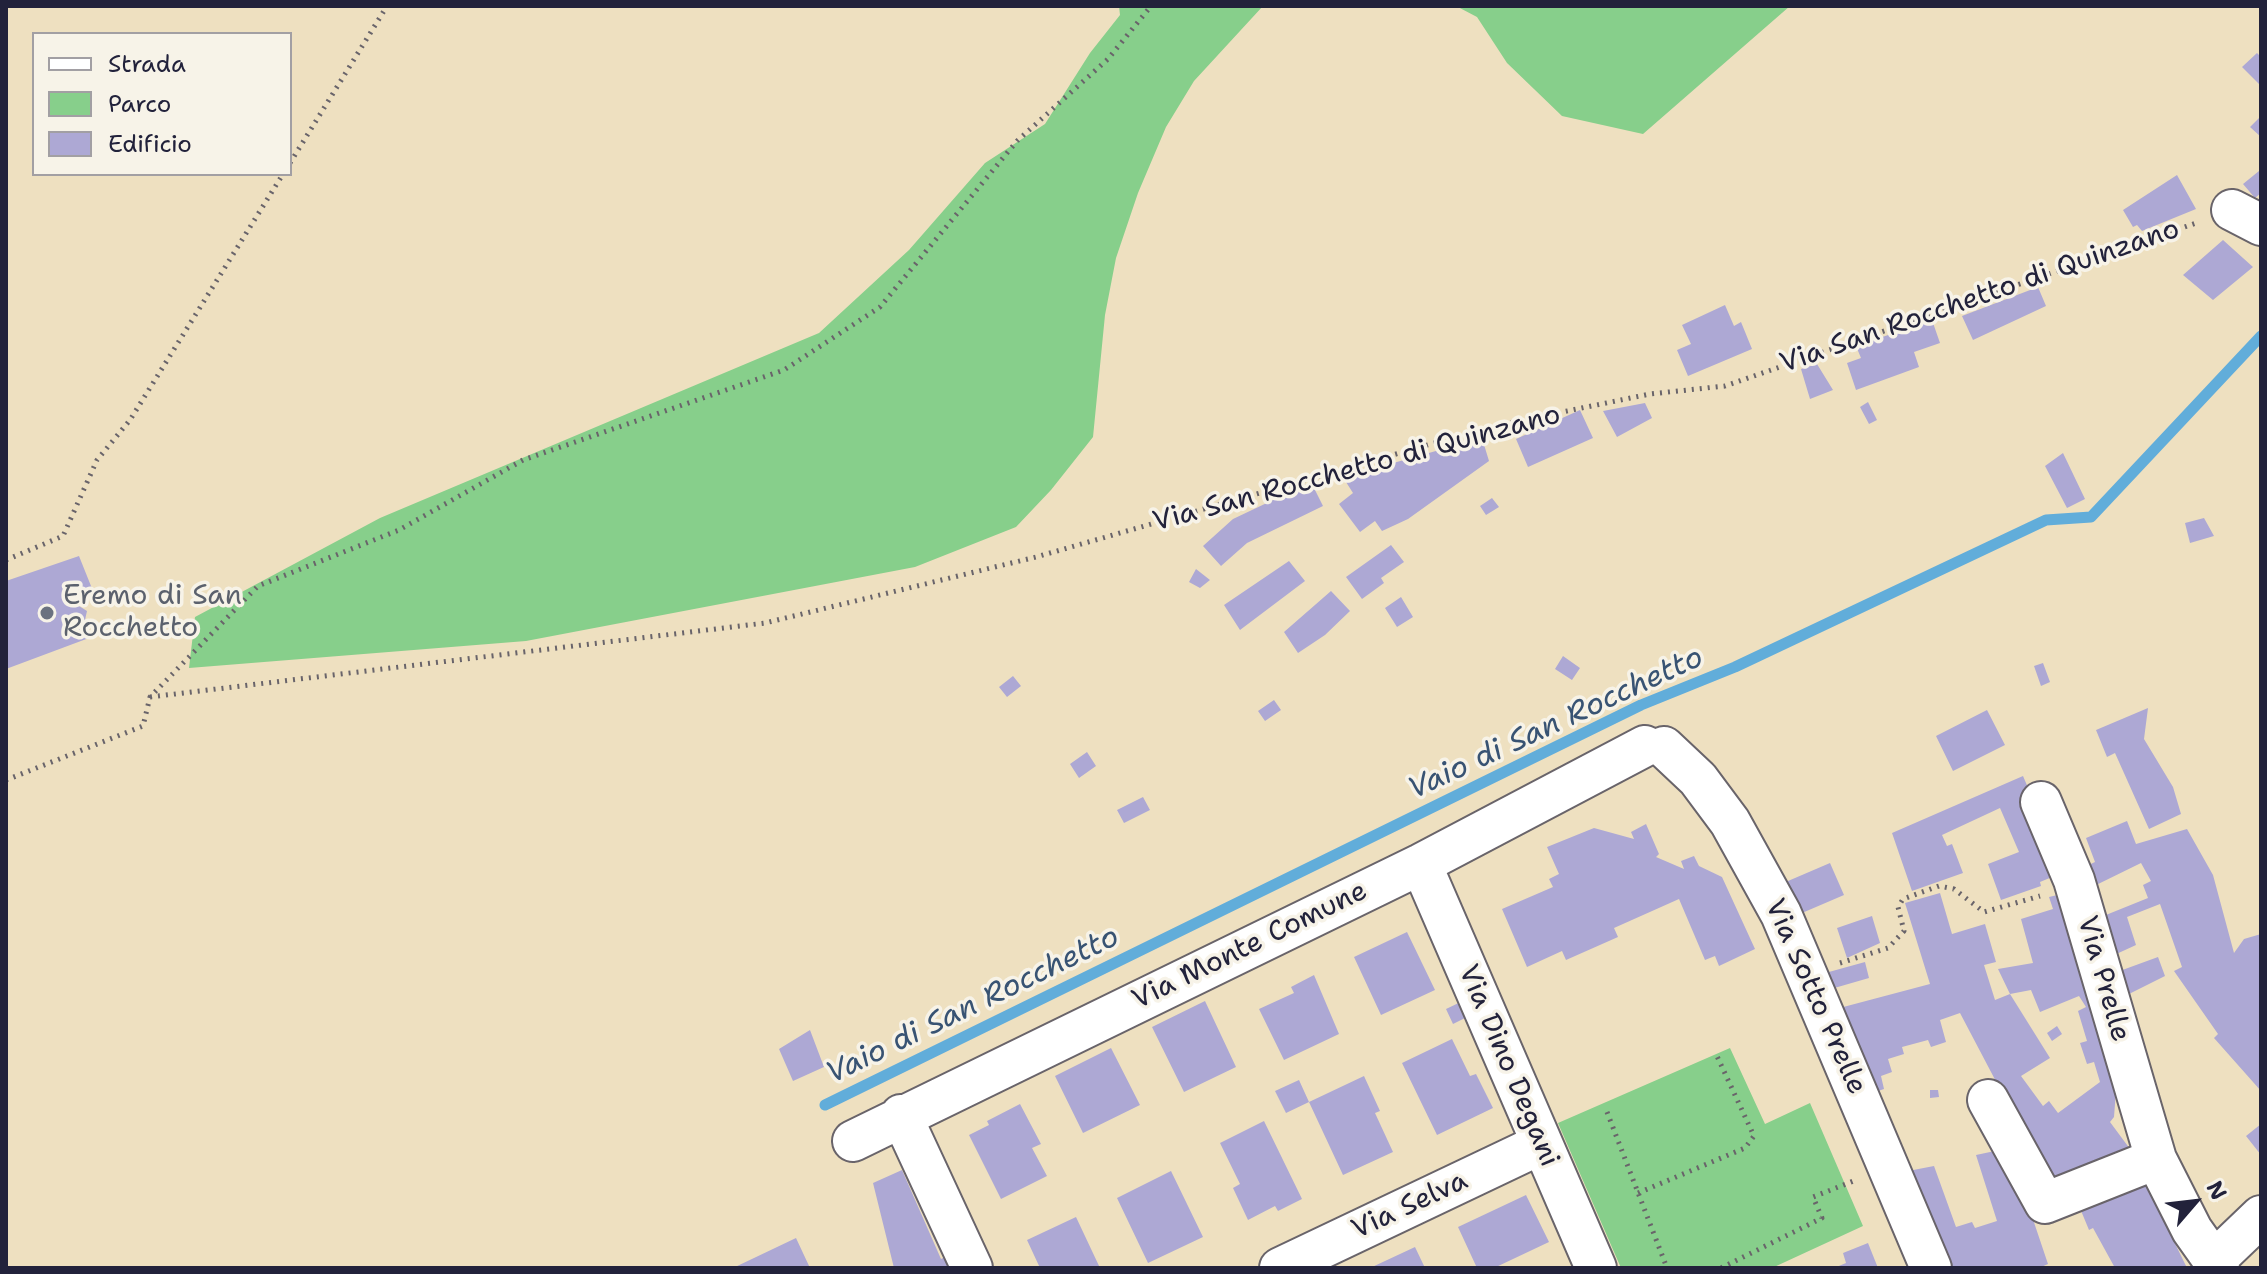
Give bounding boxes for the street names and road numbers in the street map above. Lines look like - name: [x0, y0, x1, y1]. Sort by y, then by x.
- street label: Via San Rocchetto di Quinzano: [1776, 213, 2184, 381]
- street label: Via San Rocchetto di Quinzano: [1150, 398, 1564, 540]
- street label: Via Monte Comune: [1127, 875, 1373, 1017]
- street label: Via Sotto Prelle: [1757, 894, 1873, 1100]
- street label: Via Prelle: [2069, 912, 2137, 1046]
- street label: Via Dino Degani: [1450, 960, 1566, 1172]
- street label: Via Selva: [1347, 1165, 1473, 1247]

